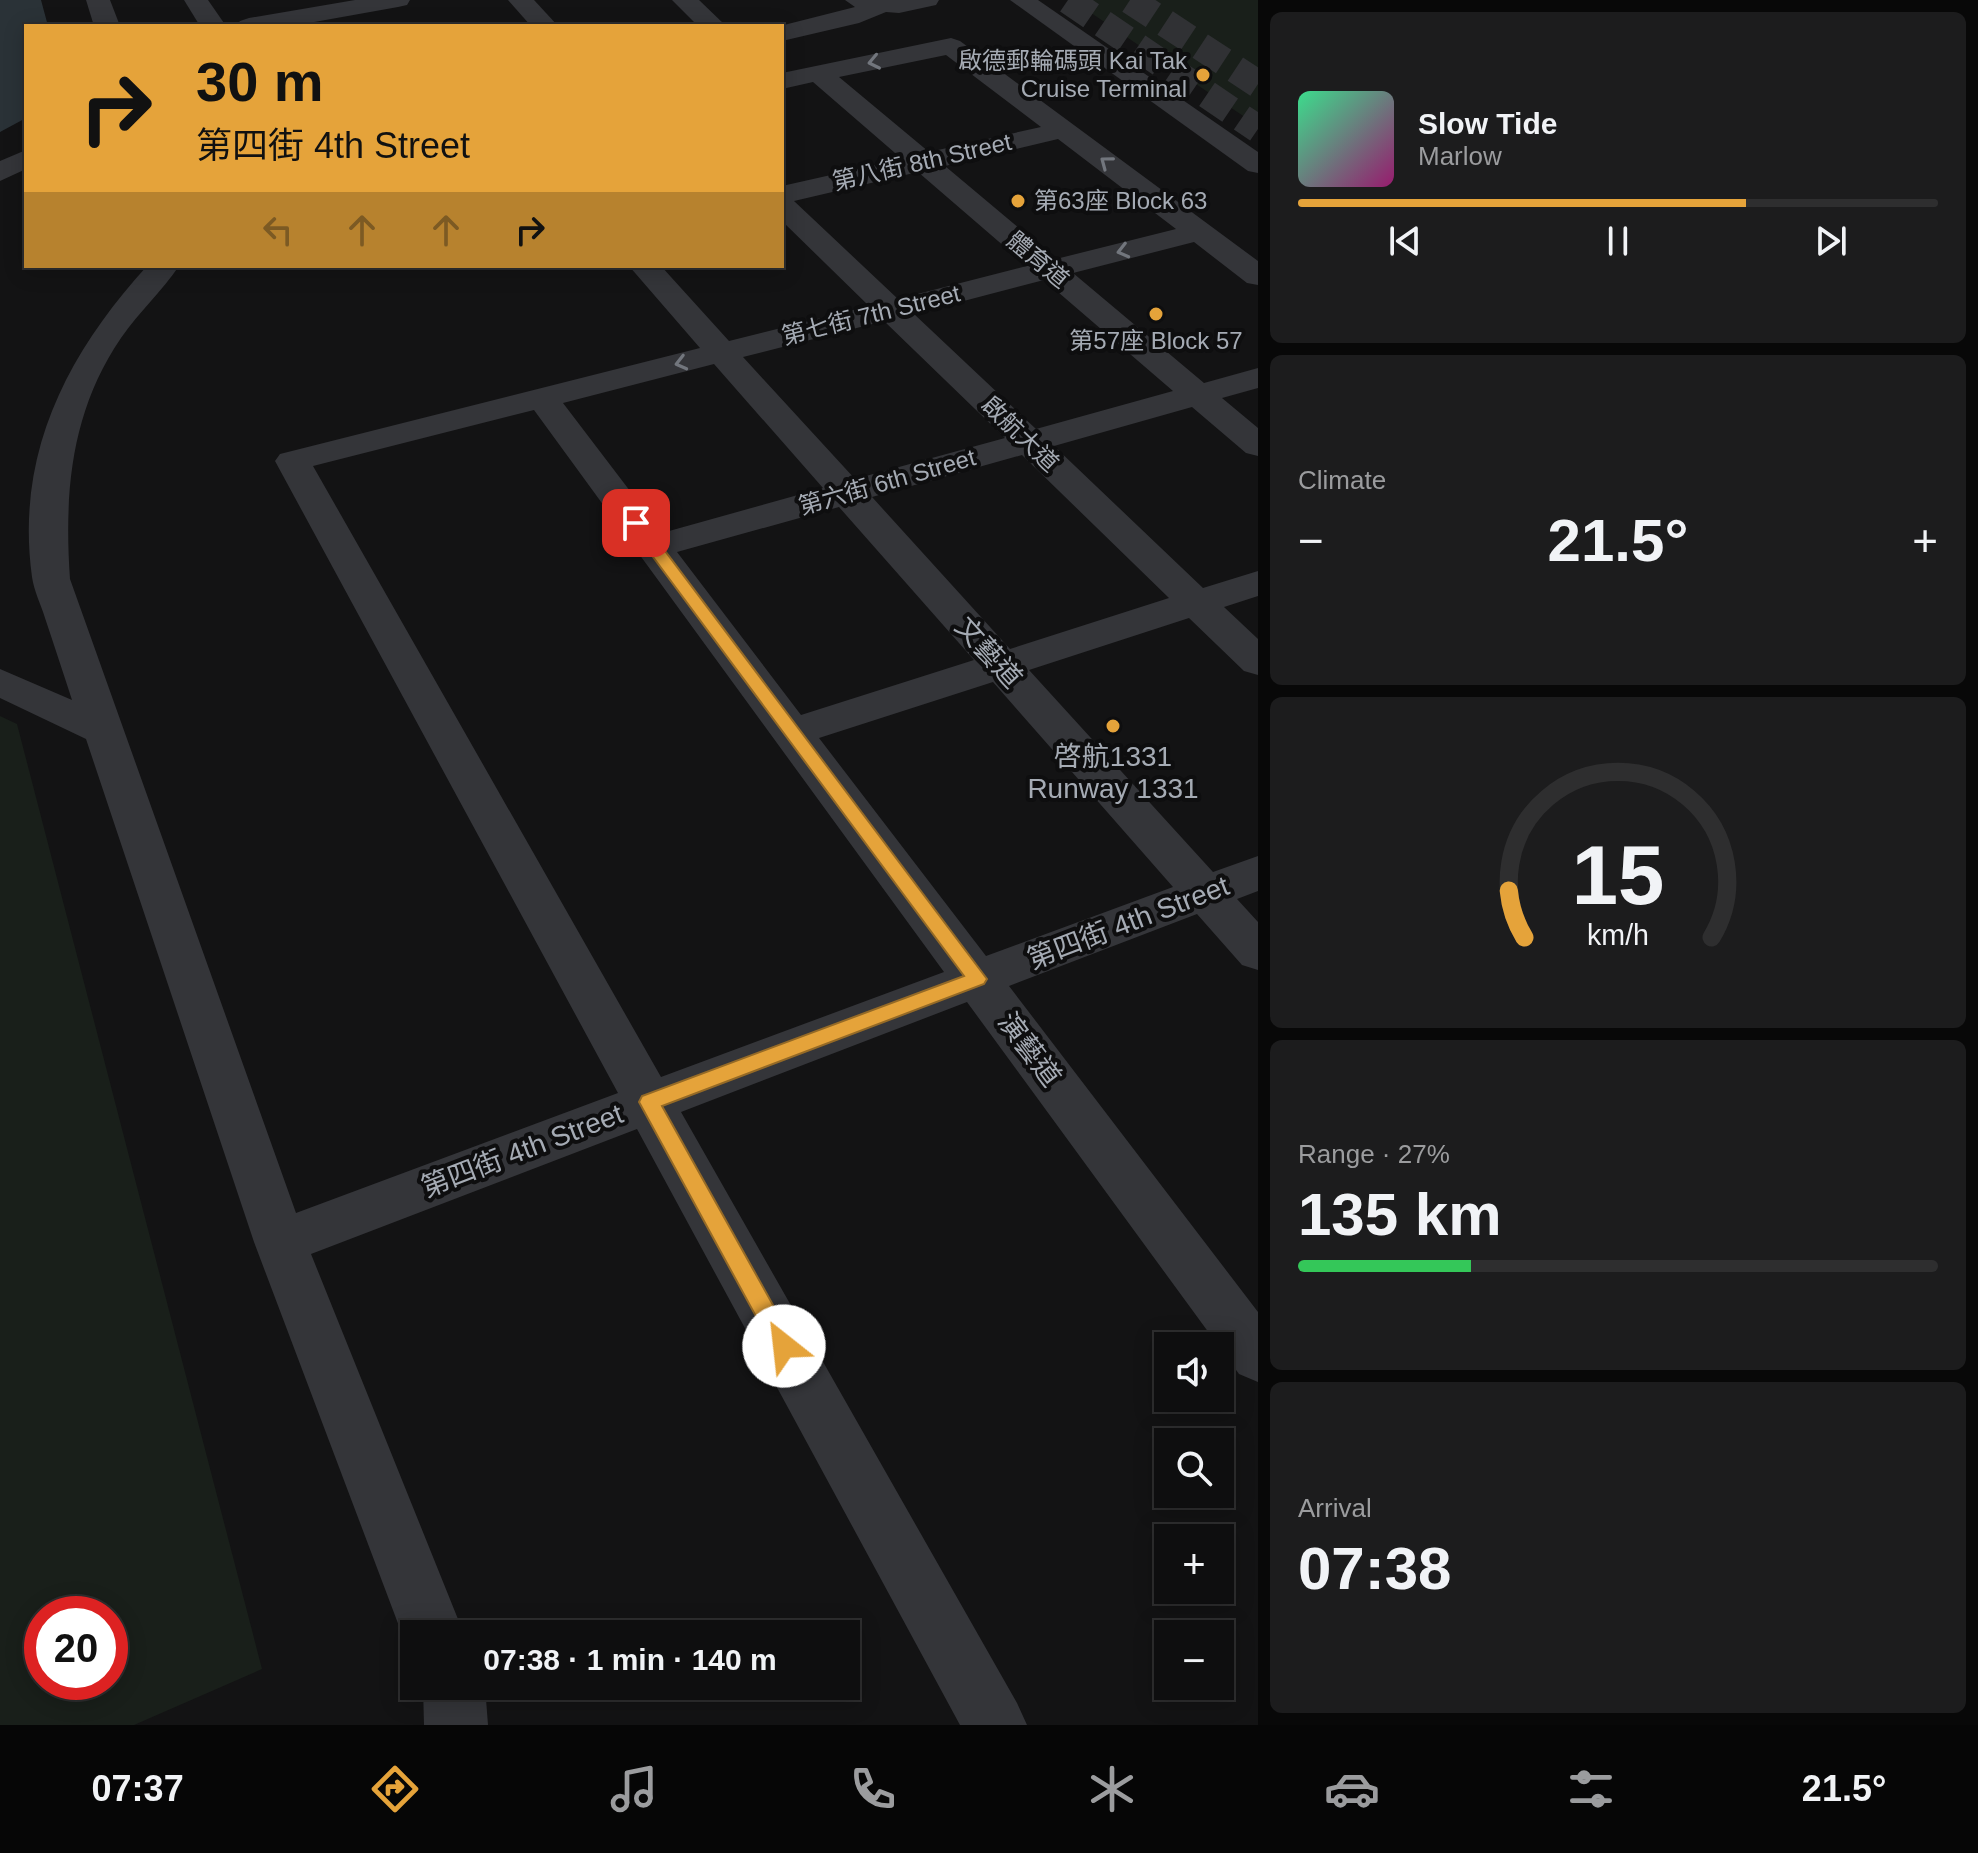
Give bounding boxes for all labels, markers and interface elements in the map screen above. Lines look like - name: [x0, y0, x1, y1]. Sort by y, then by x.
- place label: 啟德郵輪碼頭 Kai Tak Cruise Terminal: [958, 47, 1188, 102]
- text: 30 m: [196, 50, 324, 113]
- one-way arrow: [868, 53, 882, 70]
- icon: right: [64, 56, 168, 160]
- marker: 啟德郵輪碼頭 Kai Tak Cruise Terminal: [1194, 66, 1212, 84]
- text: Slow Tide: [1418, 107, 1557, 140]
- text: 第四街 4th Street: [196, 125, 470, 166]
- street label: 第八街 8th Street: [830, 128, 1014, 195]
- text: Marlow: [1418, 141, 1502, 171]
- one-way arrow: [1100, 158, 1115, 172]
- place label: 第63座 Block 63: [1034, 187, 1207, 214]
- marker: 第63座 Block 63: [1009, 192, 1027, 210]
- icon: left: [256, 208, 300, 252]
- icon: ahead: [340, 208, 384, 252]
- icon: ahead: [424, 208, 468, 252]
- icon: right: [508, 208, 552, 252]
- icon: previous: [1383, 219, 1427, 263]
- icon: pause: [1596, 219, 1640, 263]
- icon: next: [1809, 219, 1853, 263]
- street label: 體育道: [1002, 226, 1075, 293]
- one-way arrow: [1117, 242, 1131, 259]
- street label: 第七街 7th Street: [779, 279, 963, 350]
- marker: 第57座 Block 57: [1147, 305, 1165, 323]
- place label: 第57座 Block 57: [1069, 327, 1243, 354]
- one-way arrow: [675, 353, 689, 370]
- street label: 啟航大道: [976, 391, 1064, 477]
- street label: 第六街 6th Street: [795, 443, 979, 520]
- text: Climate: [1298, 465, 1386, 495]
- pin: [602, 489, 670, 557]
- icon: arrive: [614, 501, 658, 545]
- text: 21.5°: [1548, 507, 1688, 574]
- text: −: [1298, 516, 1324, 565]
- text: +: [1912, 516, 1938, 565]
- street label: 文藝道: [949, 611, 1028, 694]
- marker: 啓航1331 Runway 1331: [1104, 717, 1122, 735]
- place label: 啓航1331 Runway 1331: [1027, 741, 1199, 804]
- text: 15: [1572, 829, 1664, 922]
- street label: 第四街 4th Street: [1023, 870, 1233, 975]
- text: km/h: [1587, 920, 1649, 952]
- street label: 演藝道: [992, 1006, 1067, 1092]
- street label: 第四街 4th Street: [417, 1098, 627, 1203]
- text: Range · 27%: [1298, 1139, 1450, 1169]
- text: 135 km: [1298, 1181, 1502, 1248]
- position arrow: [742, 1304, 826, 1388]
- map controls: [1154, 1332, 1234, 1700]
- button: sound: [1154, 1332, 1234, 1412]
- button: search: [1154, 1428, 1234, 1508]
- text: Arrival: [1298, 1493, 1372, 1523]
- button: +: [1154, 1524, 1234, 1604]
- text: 07:38: [1298, 1535, 1451, 1602]
- speed limit sign: 20: [24, 1596, 128, 1700]
- button: −: [1154, 1620, 1234, 1700]
- text: 07:38 · 1 min · 140 m: [483, 1643, 777, 1676]
- icon: directions: [367, 1761, 423, 1817]
- icon: music: [606, 1761, 662, 1817]
- icon: phone: [845, 1761, 901, 1817]
- icon: climate: [1084, 1761, 1140, 1817]
- icon: car: [1324, 1761, 1380, 1817]
- icon: filters: [1563, 1761, 1619, 1817]
- text: 07:37: [92, 1768, 184, 1809]
- text: 21.5°: [1802, 1768, 1886, 1809]

